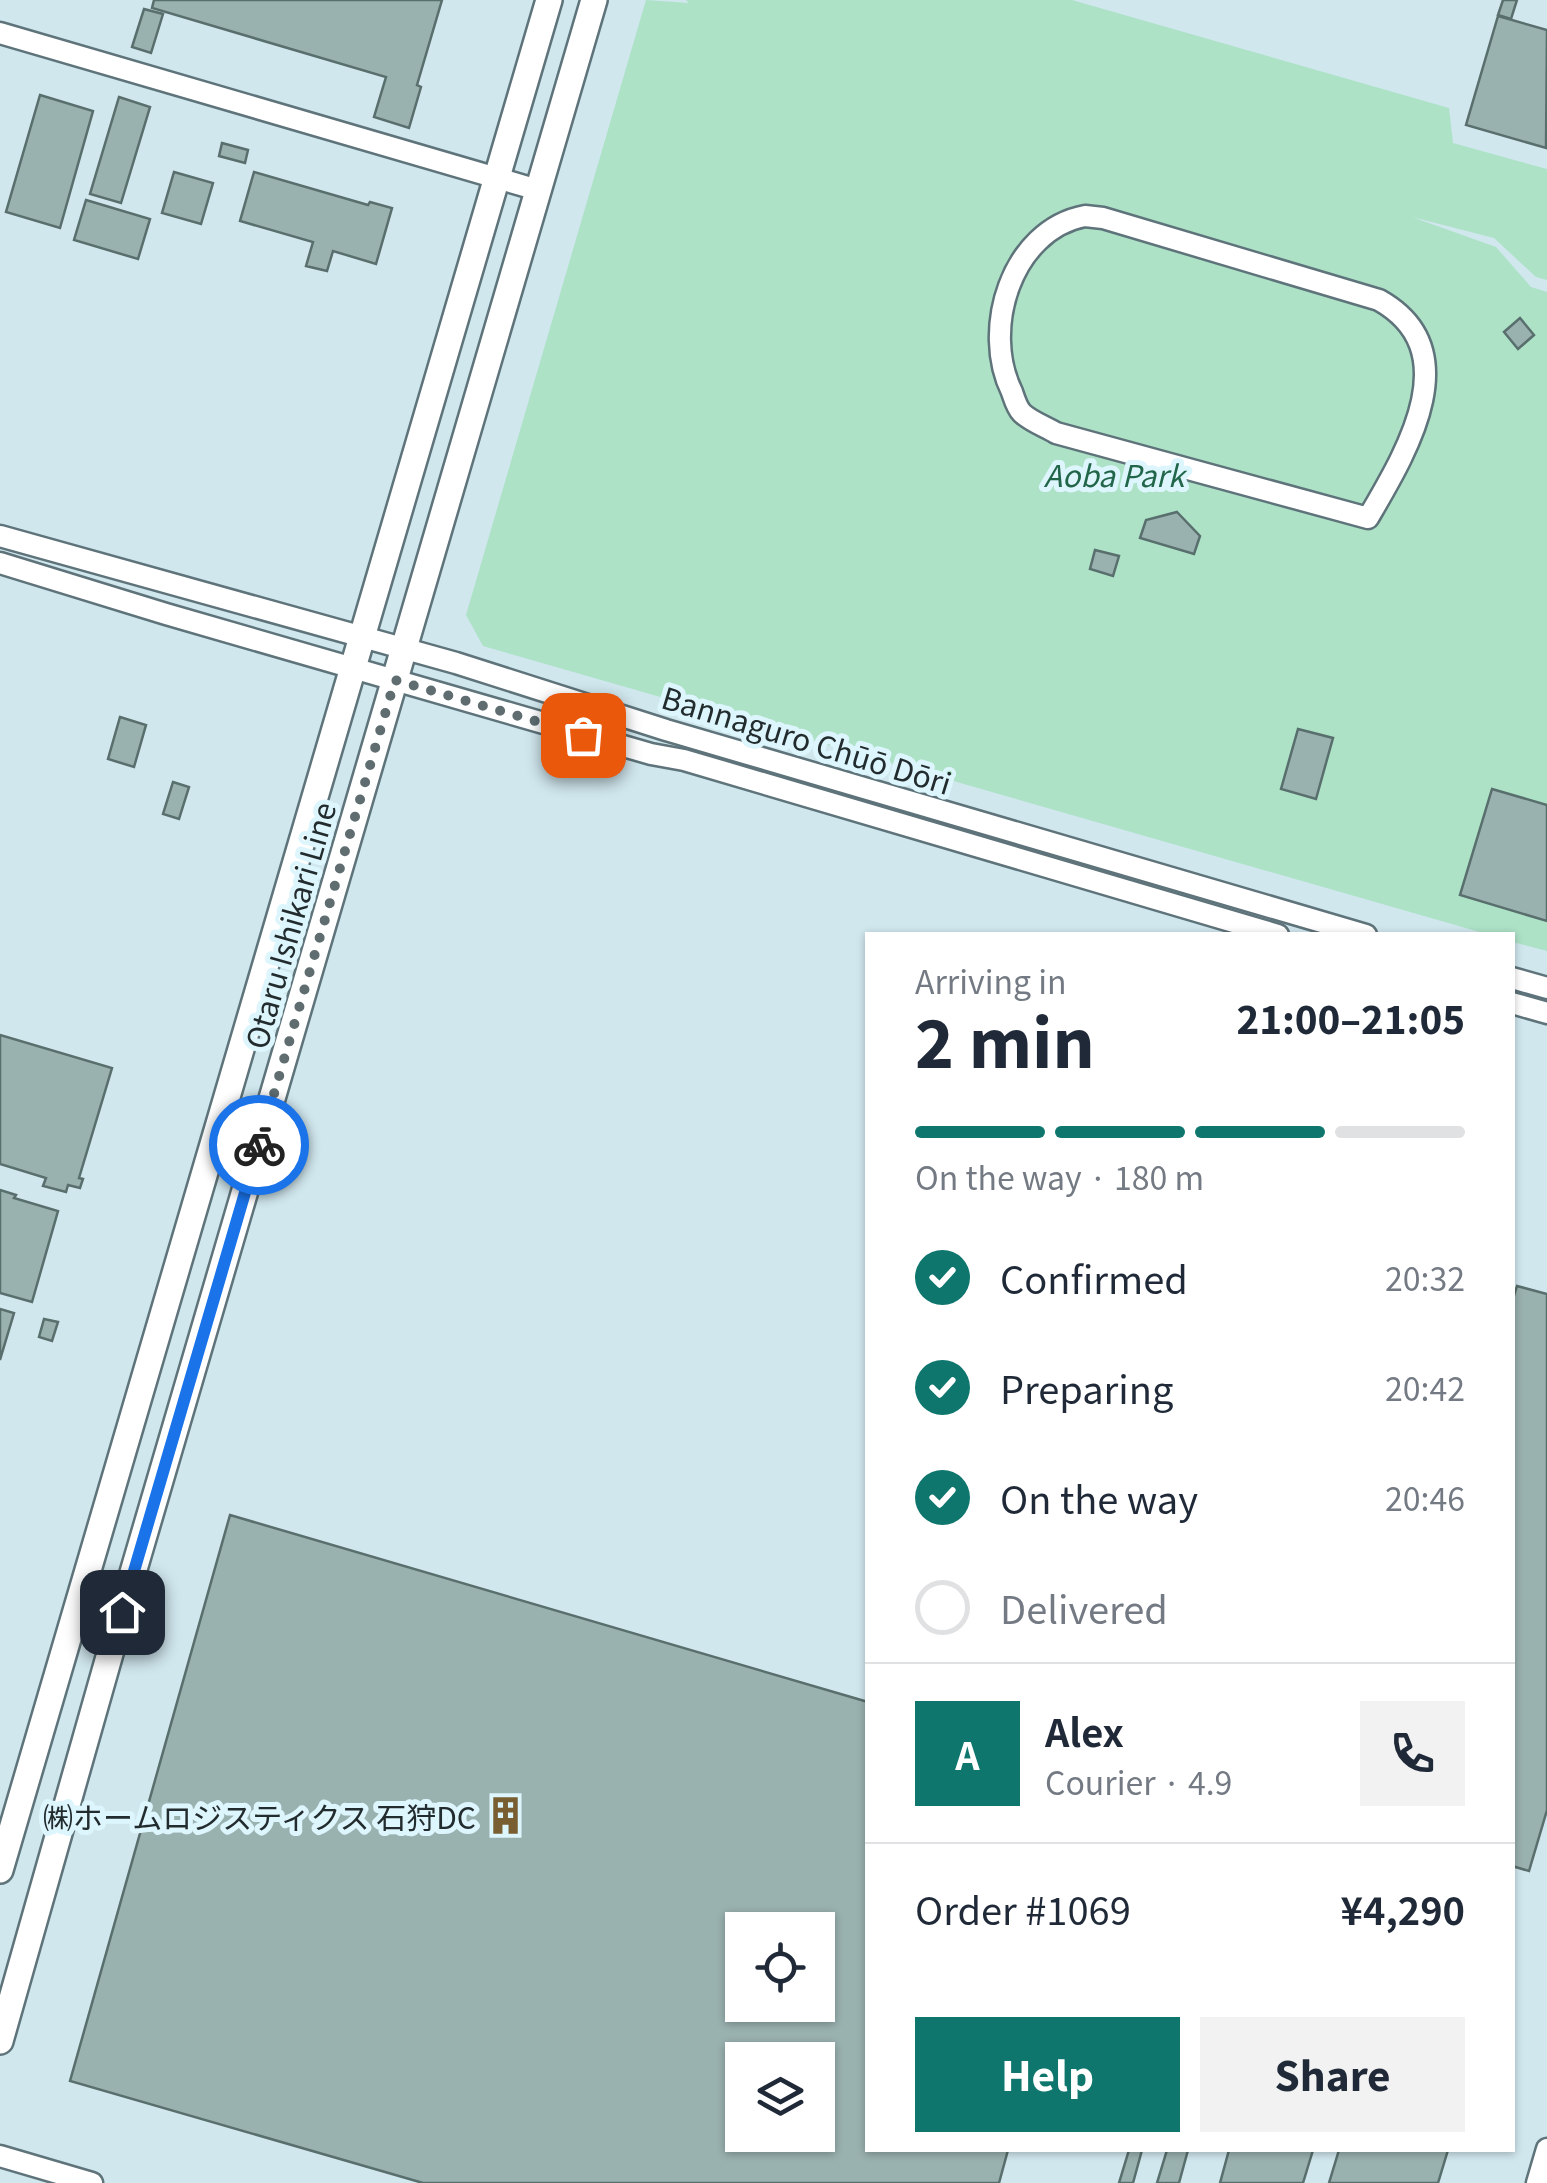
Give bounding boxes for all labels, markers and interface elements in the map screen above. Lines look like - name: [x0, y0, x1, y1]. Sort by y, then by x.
- park label: Aoba Park: [1044, 452, 1188, 496]
- street label: Bannaguro Chūō Dōri: [657, 674, 957, 804]
- pin: [541, 693, 626, 778]
- icon: bag: [556, 708, 611, 763]
- street label: Otaru Ishikari Line: [233, 797, 345, 1053]
- text: Arriving in: [915, 957, 1067, 1003]
- text: 21:00–21:05: [1236, 990, 1465, 1045]
- text: 2 min: [915, 993, 1095, 1087]
- courier: [209, 1095, 309, 1195]
- icon: bike: [232, 1118, 287, 1173]
- text: On the way · 180 m: [915, 1153, 1204, 1199]
- icon: check: [915, 1250, 970, 1305]
- text: Confirmed: [1000, 1250, 1188, 1305]
- text: 20:32: [1385, 1254, 1465, 1300]
- icon: check: [915, 1360, 970, 1415]
- text: Preparing: [1000, 1360, 1173, 1415]
- text: 20:42: [1385, 1364, 1465, 1410]
- icon: check: [915, 1470, 970, 1525]
- text: On the way: [1000, 1470, 1198, 1525]
- text: 20:46: [1385, 1474, 1465, 1520]
- pin: [80, 1570, 165, 1655]
- text: Delivered: [1000, 1580, 1168, 1635]
- icon: home: [95, 1585, 150, 1640]
- button: phone: [1360, 1701, 1465, 1806]
- text: Alex: [1045, 1703, 1124, 1758]
- text: A: [955, 1726, 980, 1781]
- text: Courier · 4.9: [1045, 1758, 1232, 1804]
- place label: ㈱ホームロジスティクス 石狩DC: [43, 1794, 476, 1838]
- building icon: ㈱ホームロジスティクス 石狩DC: [485, 1795, 527, 1837]
- text: Order #1069: [915, 1881, 1131, 1936]
- text: ¥4,290: [1341, 1881, 1465, 1936]
- map controls: [725, 1912, 835, 2152]
- button: locate: [725, 1912, 835, 2022]
- button: Help: [915, 2017, 1180, 2132]
- button: Share: [1200, 2017, 1465, 2132]
- button: layers: [725, 2042, 835, 2152]

